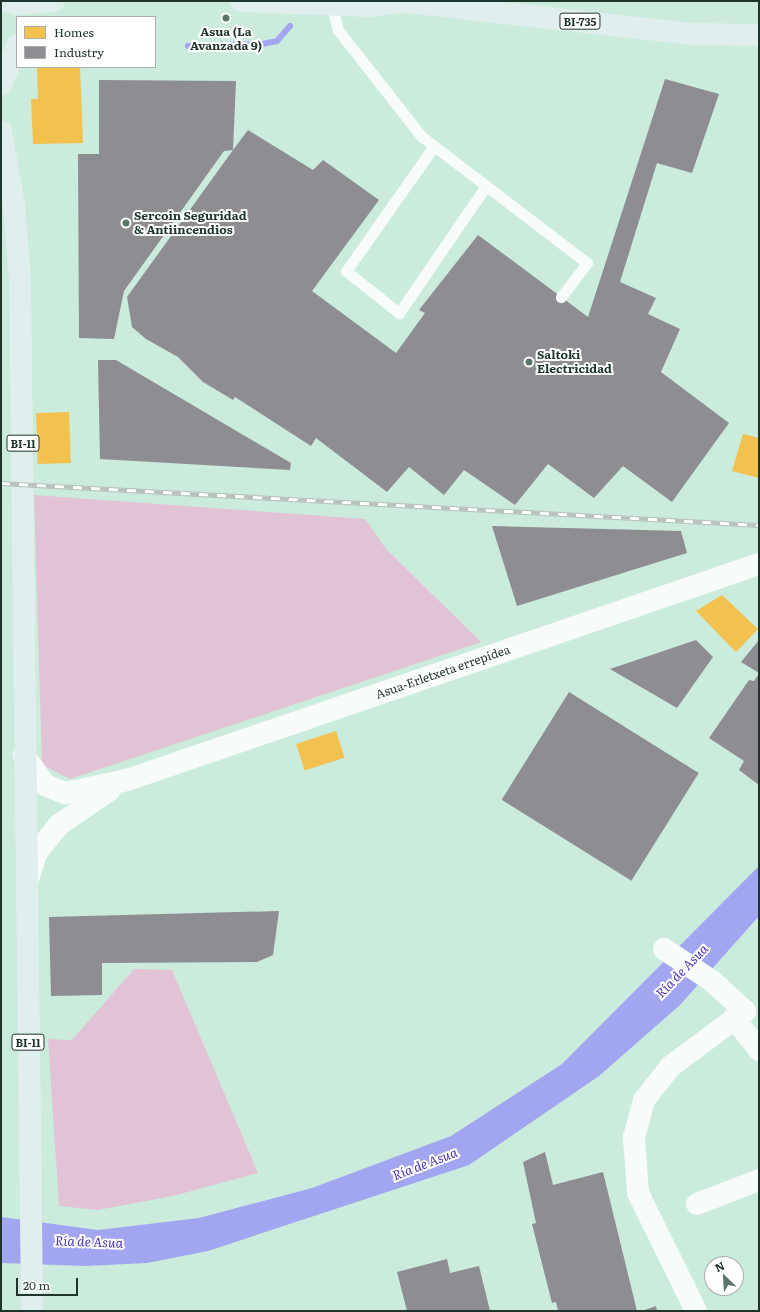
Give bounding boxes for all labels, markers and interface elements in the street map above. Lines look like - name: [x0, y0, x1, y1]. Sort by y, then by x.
- road number: BI-735: [559, 12, 601, 30]
- marker: Asua (La Avanzada 9): [221, 13, 231, 23]
- legend: [16, 16, 156, 68]
- text: Homes: [54, 23, 94, 41]
- place label: Asua (La Avanzada 9): [190, 25, 262, 53]
- text: Industry: [54, 43, 104, 61]
- place label: Sercoin Seguridad & Antiincendios: [134, 209, 247, 237]
- marker: Sercoin Seguridad & Antiincendios: [121, 218, 131, 228]
- place label: Saltoki Electricidad: [537, 348, 612, 376]
- marker: Saltoki Electricidad: [524, 357, 534, 367]
- road number: BI-11: [6, 434, 40, 452]
- street label: Asua-Erletxeta errepidea: [374, 642, 512, 702]
- water label: Ría de Asua: [653, 941, 711, 1001]
- road number: BI-11: [11, 1033, 45, 1051]
- water label: Ría de Asua: [390, 1144, 460, 1184]
- water label: Ría de Asua: [55, 1233, 123, 1251]
- north arrow: [704, 1256, 744, 1296]
- text: N: [712, 1257, 727, 1275]
- scale bar: [18, 1270, 80, 1296]
- text: 20 m: [23, 1276, 50, 1294]

